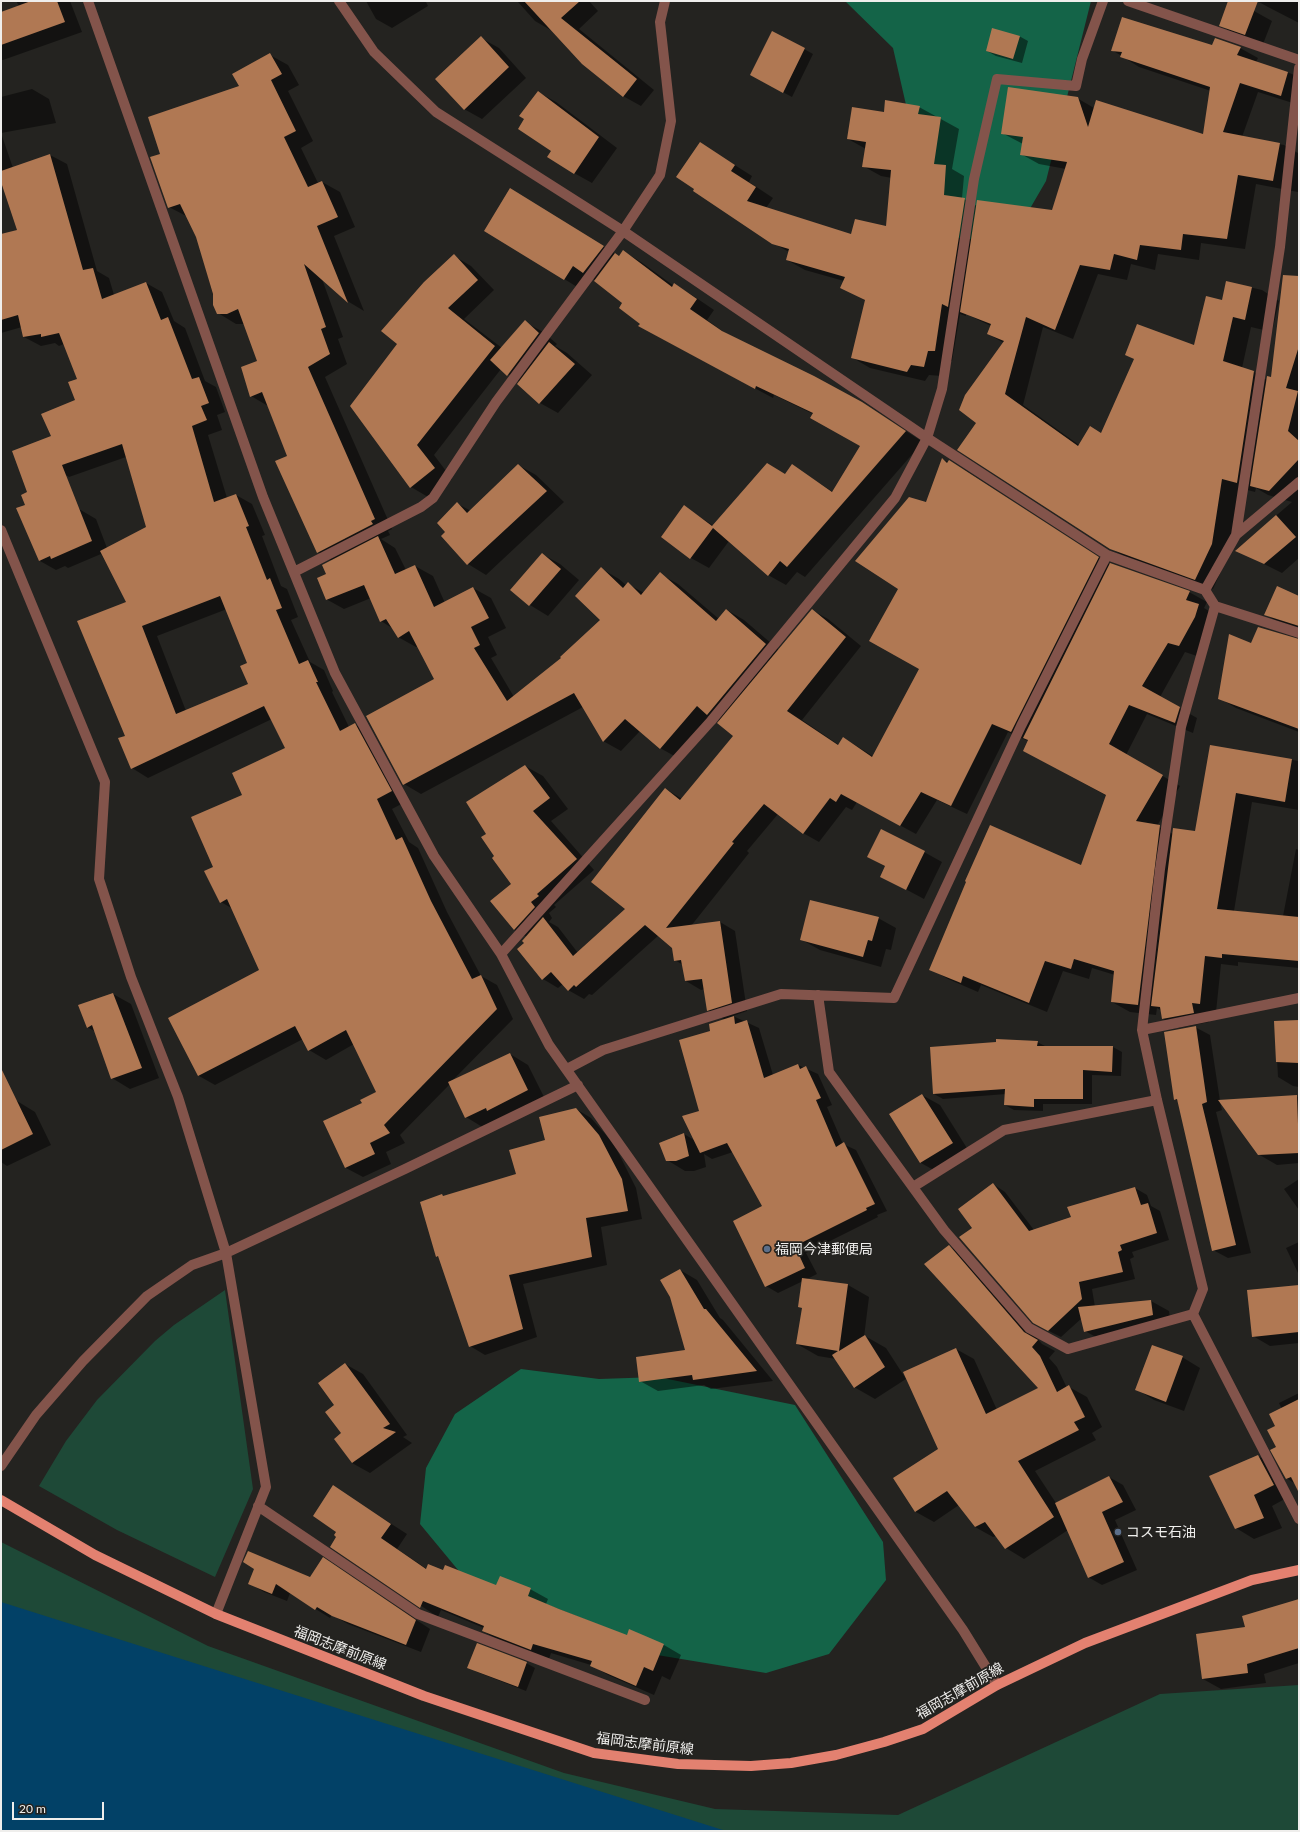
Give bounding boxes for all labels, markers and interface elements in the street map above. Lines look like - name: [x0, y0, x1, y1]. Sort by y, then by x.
- place label: 福岡今津郵便局: [775, 1241, 873, 1257]
- marker: 福岡今津郵便局: [762, 1244, 772, 1254]
- place label: コスモ石油: [1126, 1524, 1196, 1540]
- marker: コスモ石油: [1113, 1527, 1123, 1537]
- street label: 福岡志摩前原線: [291, 1623, 389, 1673]
- street label: 福岡志摩前原線: [913, 1659, 1007, 1723]
- street label: 福岡志摩前原線: [595, 1730, 695, 1758]
- scale bar: [14, 1794, 106, 1820]
- text: 20 m: [19, 1801, 46, 1816]

